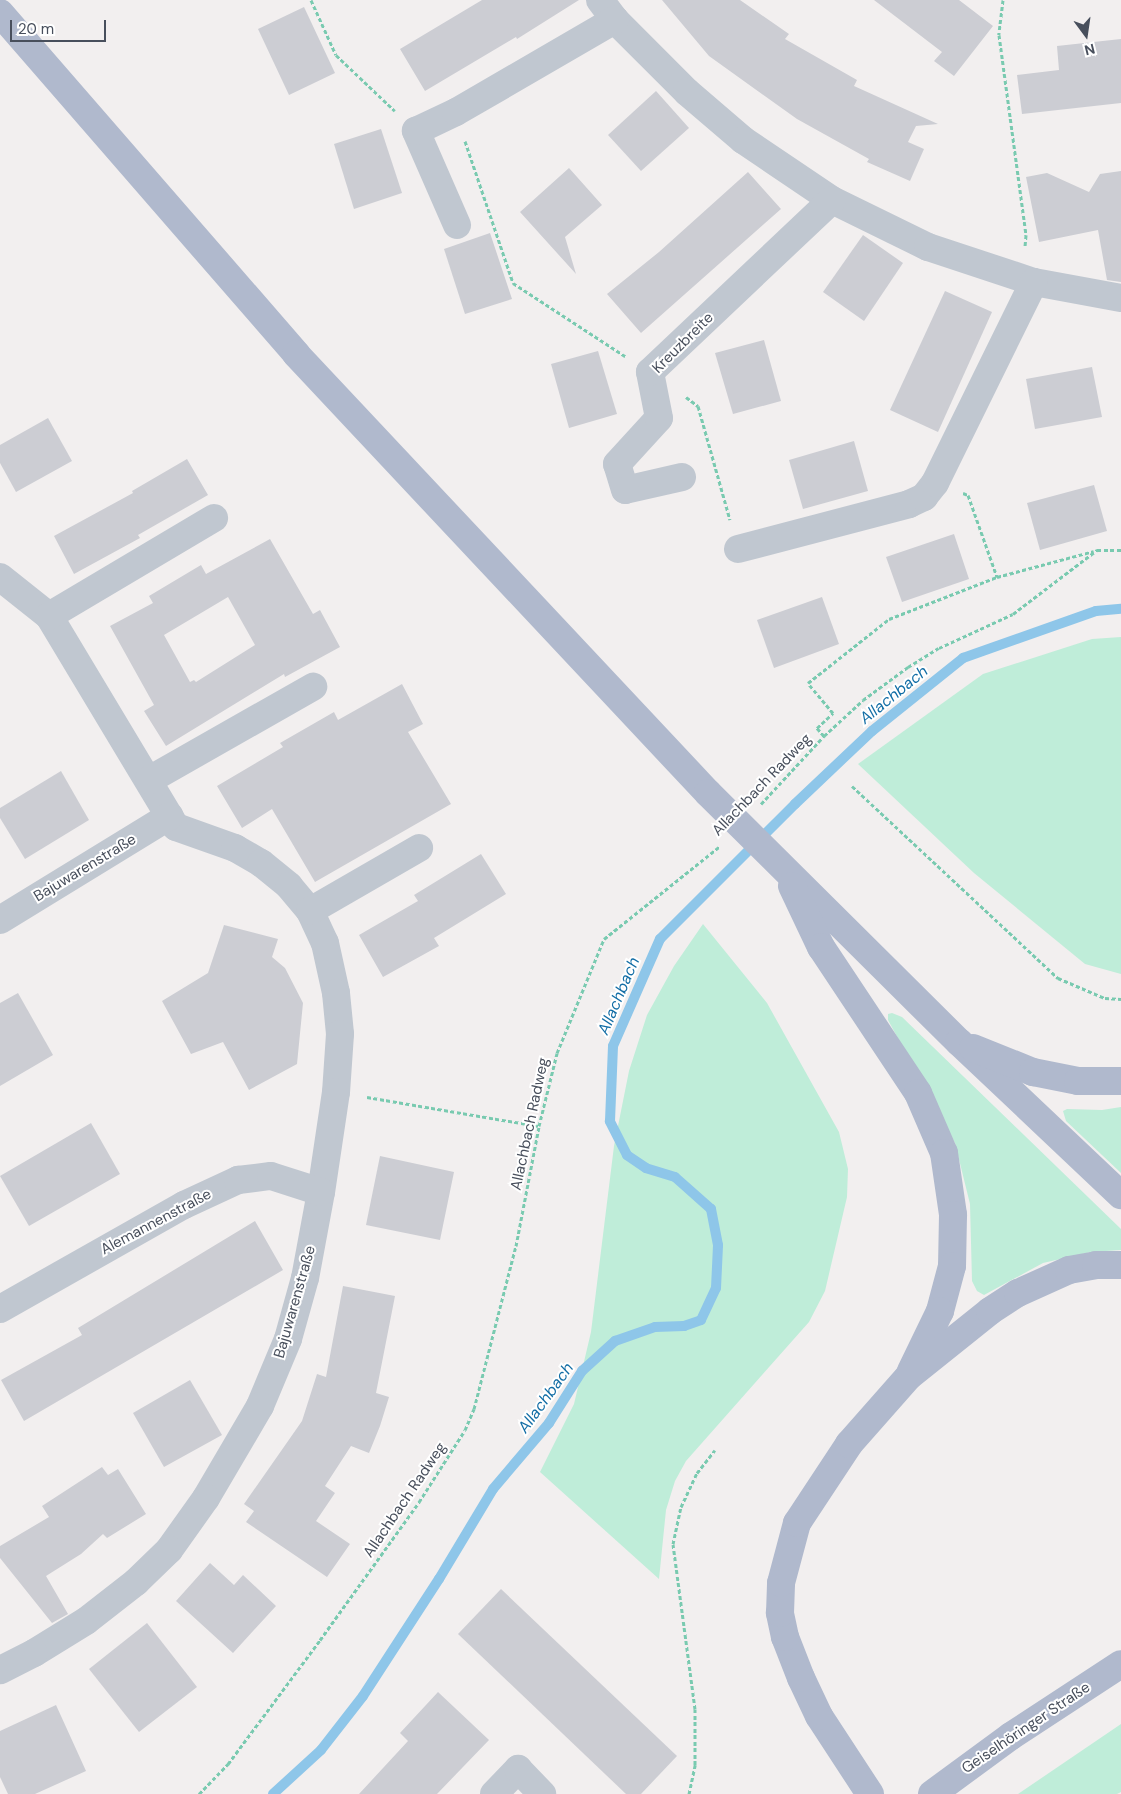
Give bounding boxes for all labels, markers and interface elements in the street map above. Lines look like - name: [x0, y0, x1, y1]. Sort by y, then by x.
- scale bar: [12, 10, 109, 42]
- north arrow: [1061, 10, 1111, 60]
- text: 20 m: [18, 19, 54, 39]
- text: N: [1082, 40, 1097, 60]
- street label: Kreuzbreite: [649, 309, 717, 377]
- water label: Allachbach: [856, 662, 932, 728]
- street label: Allachbach Radweg: [709, 730, 815, 840]
- street label: Bajuwarenstraße: [31, 830, 139, 906]
- water label: Allachbach: [594, 954, 644, 1038]
- street label: Allachbach Radweg: [507, 1056, 553, 1192]
- street label: Alemannenstraße: [98, 1185, 214, 1259]
- street label: Bajuwarenstraße: [270, 1244, 320, 1360]
- water label: Allachbach: [514, 1359, 578, 1437]
- street label: Allachbach Radweg: [360, 1439, 450, 1561]
- street label: Geiselhöringer Straße: [958, 1678, 1094, 1778]

